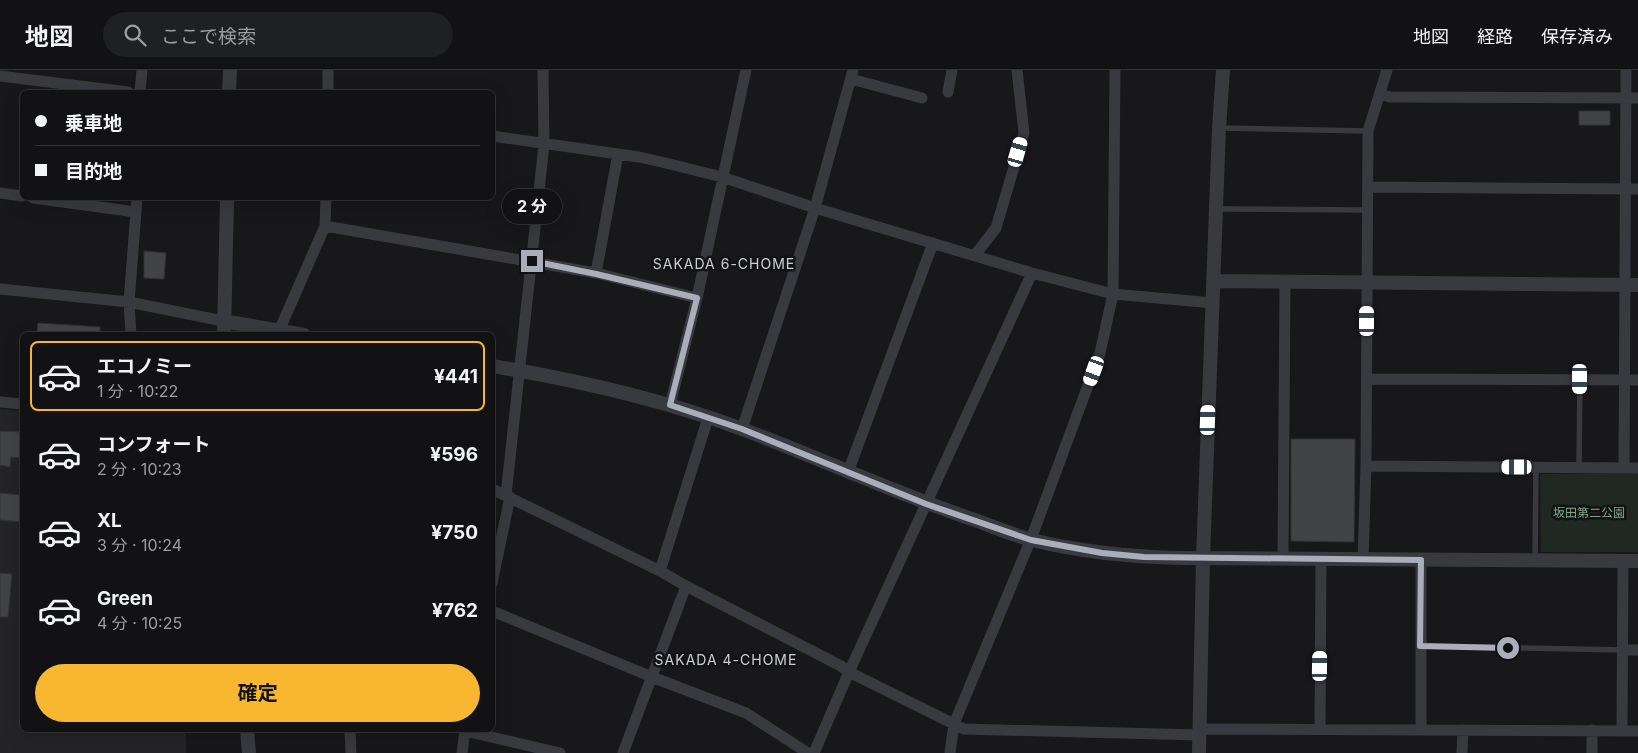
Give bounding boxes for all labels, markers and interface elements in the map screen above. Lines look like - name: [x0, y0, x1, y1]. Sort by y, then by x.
- search box: [103, 12, 453, 57]
- icon: search: [121, 21, 149, 49]
- text: 地図: [25, 22, 73, 51]
- text: ここで検索: [161, 25, 256, 48]
- text: 地図: [1413, 26, 1449, 47]
- text: 経路: [1477, 26, 1513, 47]
- text: 保存済み: [1541, 26, 1613, 47]
- text: 乗車地: [65, 112, 122, 135]
- car: [1006, 136, 1029, 168]
- text: 目的地: [65, 160, 122, 183]
- callout: 2 分: [502, 189, 562, 224]
- text: 2 分: [517, 196, 547, 216]
- route end: [521, 250, 543, 272]
- district label: SAKADA 6-CHOME: [653, 255, 795, 272]
- car: [1359, 306, 1374, 336]
- icon: car: [37, 354, 82, 399]
- car: [1081, 354, 1106, 388]
- text: エコノミー: [97, 355, 192, 378]
- car: [1572, 364, 1587, 394]
- text: ¥441: [434, 365, 478, 388]
- text: 1 分 · 10:22: [97, 381, 178, 401]
- car: [1199, 405, 1216, 435]
- icon: car: [37, 432, 82, 477]
- text: コンフォート: [97, 433, 210, 456]
- text: ¥596: [430, 443, 478, 466]
- text: 2 分 · 10:23: [97, 459, 182, 479]
- car: [1502, 460, 1532, 475]
- park label: 坂田第二公園: [1553, 505, 1625, 520]
- text: XL: [97, 509, 122, 532]
- icon: car: [37, 510, 82, 555]
- text: ¥750: [431, 521, 478, 544]
- text: 3 分 · 10:24: [97, 535, 182, 555]
- text: Green: [97, 587, 153, 610]
- icon: car: [37, 588, 82, 633]
- text: ¥762: [432, 599, 478, 622]
- text: 4 分 · 10:25: [97, 613, 182, 633]
- route start: [1497, 637, 1519, 659]
- district label: SAKADA 4-CHOME: [655, 651, 797, 668]
- car: [1312, 651, 1327, 681]
- button: 確定: [35, 664, 480, 722]

